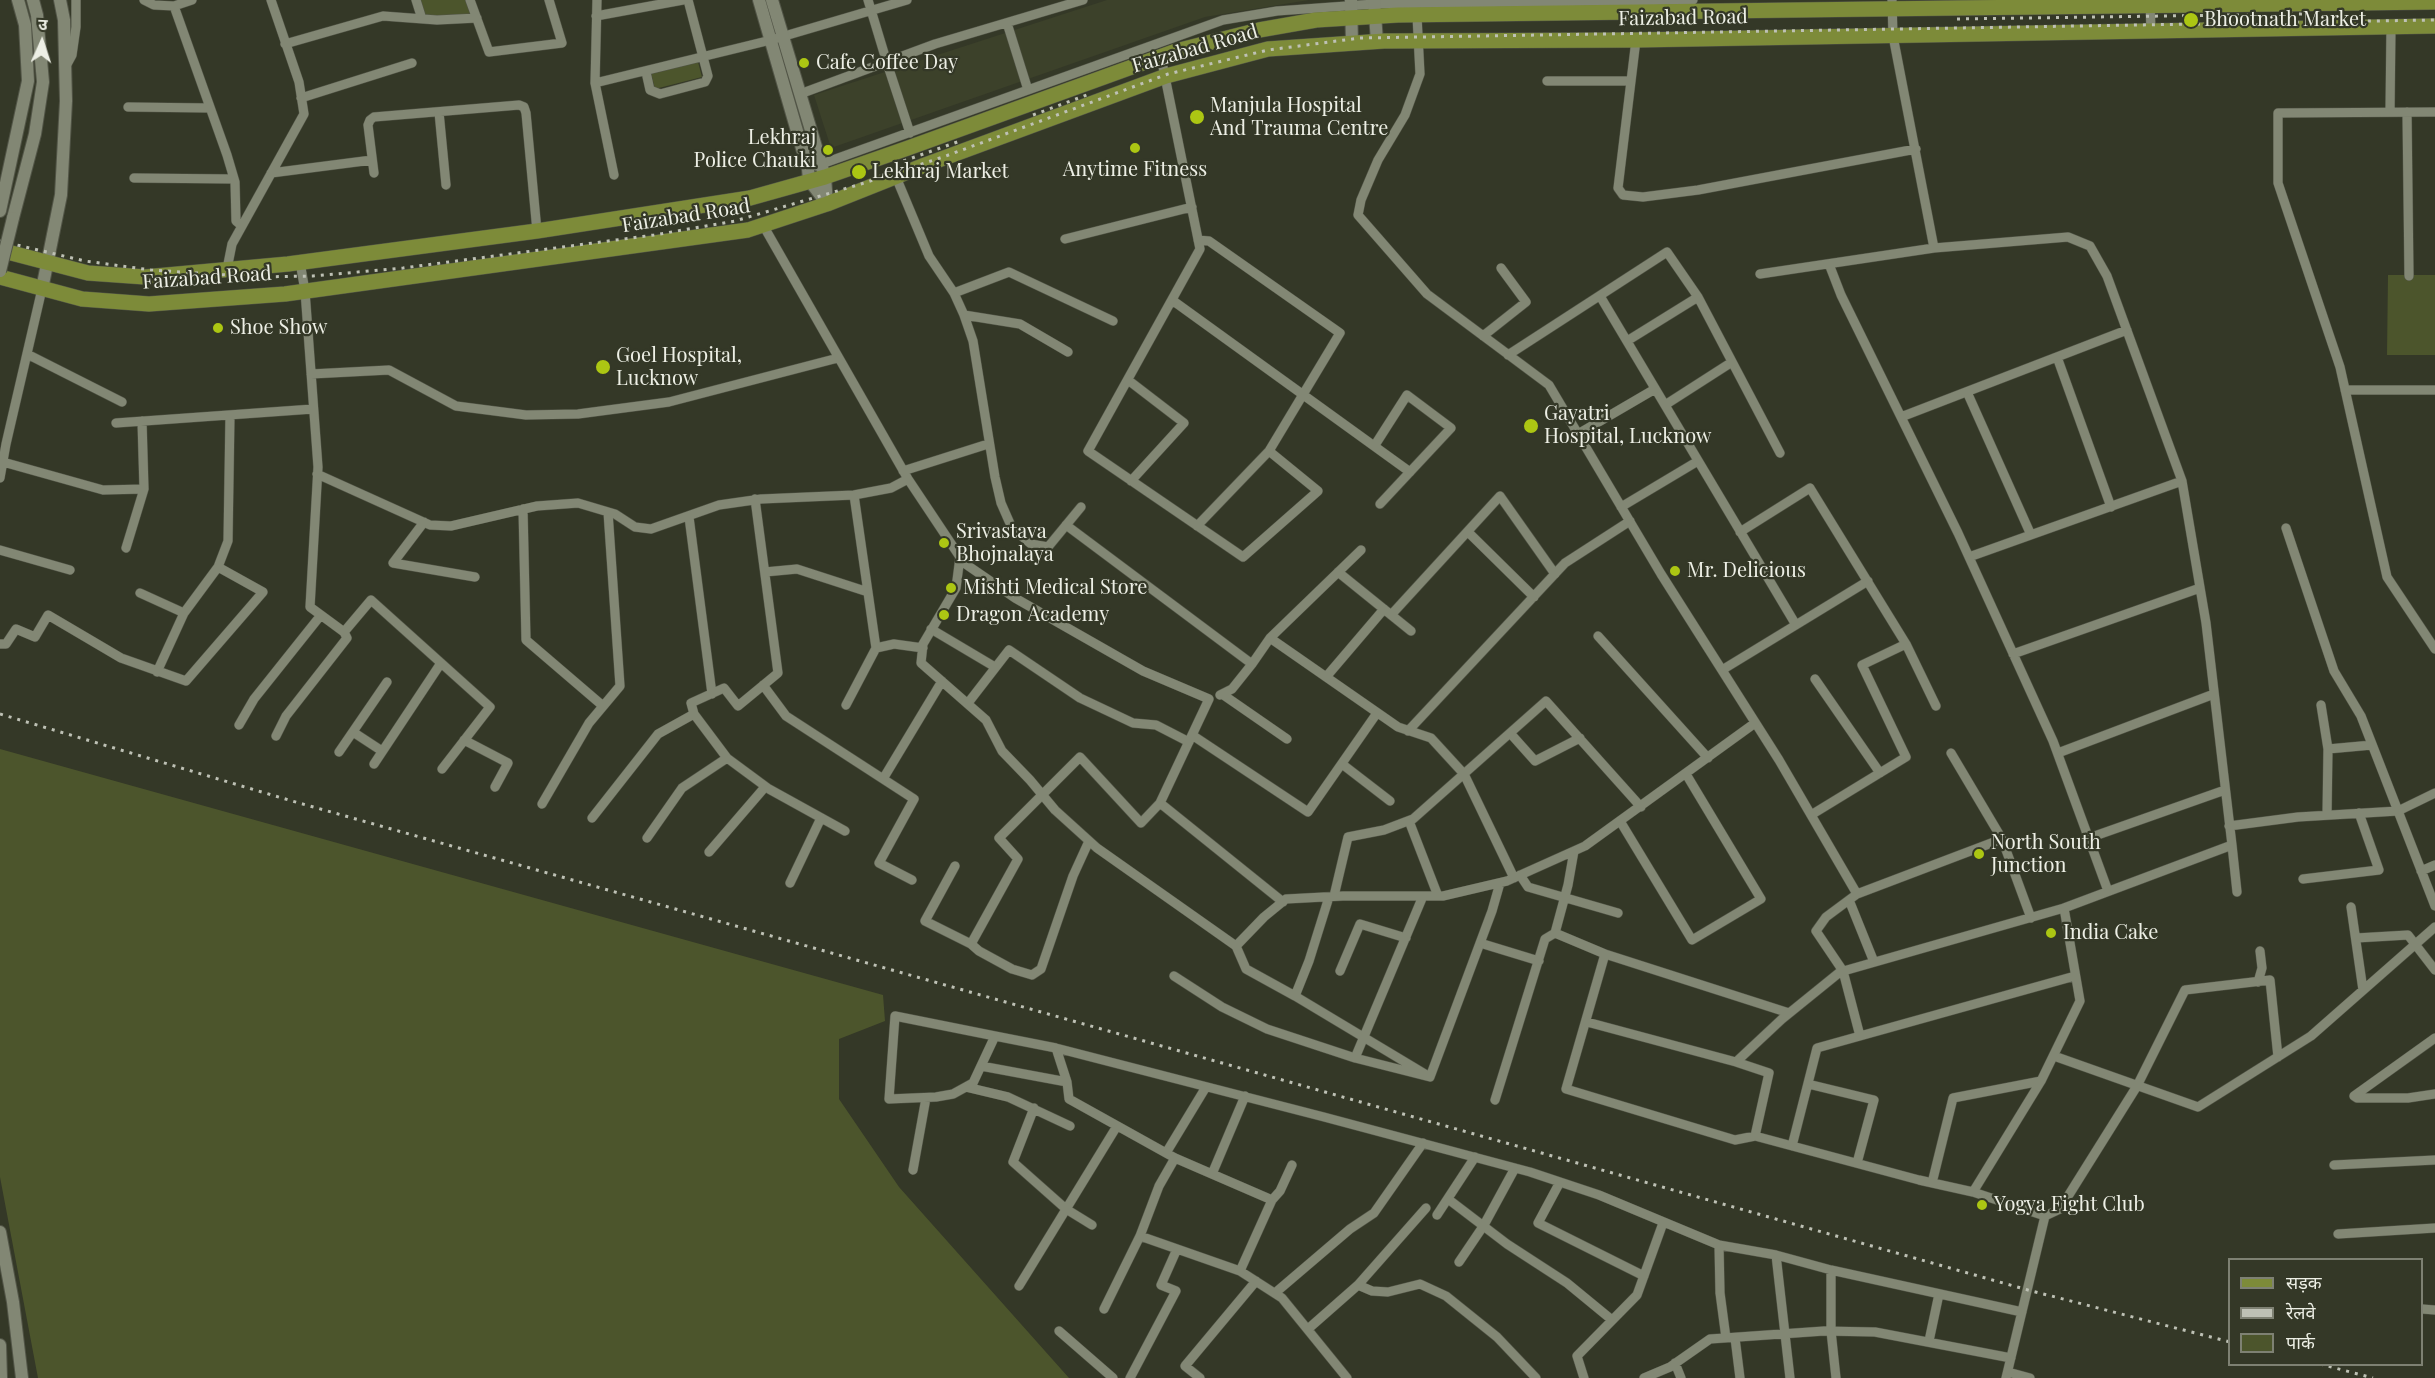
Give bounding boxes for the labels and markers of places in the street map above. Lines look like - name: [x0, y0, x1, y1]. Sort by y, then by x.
- place label: Bhootnath Market: [2204, 8, 2366, 32]
- marker: Bhootnath Market: [2182, 11, 2200, 29]
- place label: Cafe Coffee Day: [816, 51, 958, 75]
- marker: Cafe Coffee Day: [797, 56, 811, 70]
- place label: Manjula Hospital And Trauma Centre: [1210, 94, 1388, 141]
- marker: Manjula Hospital And Trauma Centre: [1188, 108, 1206, 126]
- place label: Lekhraj Police Chauki: [693, 126, 816, 173]
- marker: Anytime Fitness: [1128, 141, 1142, 155]
- marker: Lekhraj Police Chauki: [821, 143, 835, 157]
- place label: Anytime Fitness: [1063, 158, 1207, 182]
- place label: Lekhraj Market: [872, 160, 1009, 184]
- marker: Lekhraj Market: [850, 163, 868, 181]
- place label: Shoe Show: [230, 316, 327, 340]
- marker: Shoe Show: [211, 321, 225, 335]
- place label: Goel Hospital, Lucknow: [616, 344, 742, 391]
- marker: Goel Hospital, Lucknow: [594, 358, 612, 376]
- place label: Gayatri Hospital, Lucknow: [1544, 402, 1711, 449]
- marker: Gayatri Hospital, Lucknow: [1522, 417, 1540, 435]
- place label: Srivastava Bhojnalaya: [956, 520, 1054, 567]
- marker: Srivastava Bhojnalaya: [937, 536, 951, 550]
- place label: Mr. Delicious: [1687, 559, 1806, 583]
- marker: Mr. Delicious: [1668, 564, 1682, 578]
- place label: Mishti Medical Store: [963, 576, 1147, 600]
- marker: Mishti Medical Store: [944, 581, 958, 595]
- place label: Dragon Academy: [956, 603, 1109, 627]
- marker: Dragon Academy: [937, 608, 951, 622]
- place label: North South Junction: [1991, 831, 2101, 878]
- marker: North South Junction: [1972, 847, 1986, 861]
- place label: India Cake: [2063, 921, 2158, 945]
- marker: India Cake: [2044, 926, 2058, 940]
- place label: Yogya Fight Club: [1994, 1193, 2145, 1217]
- marker: Yogya Fight Club: [1975, 1198, 1989, 1212]

